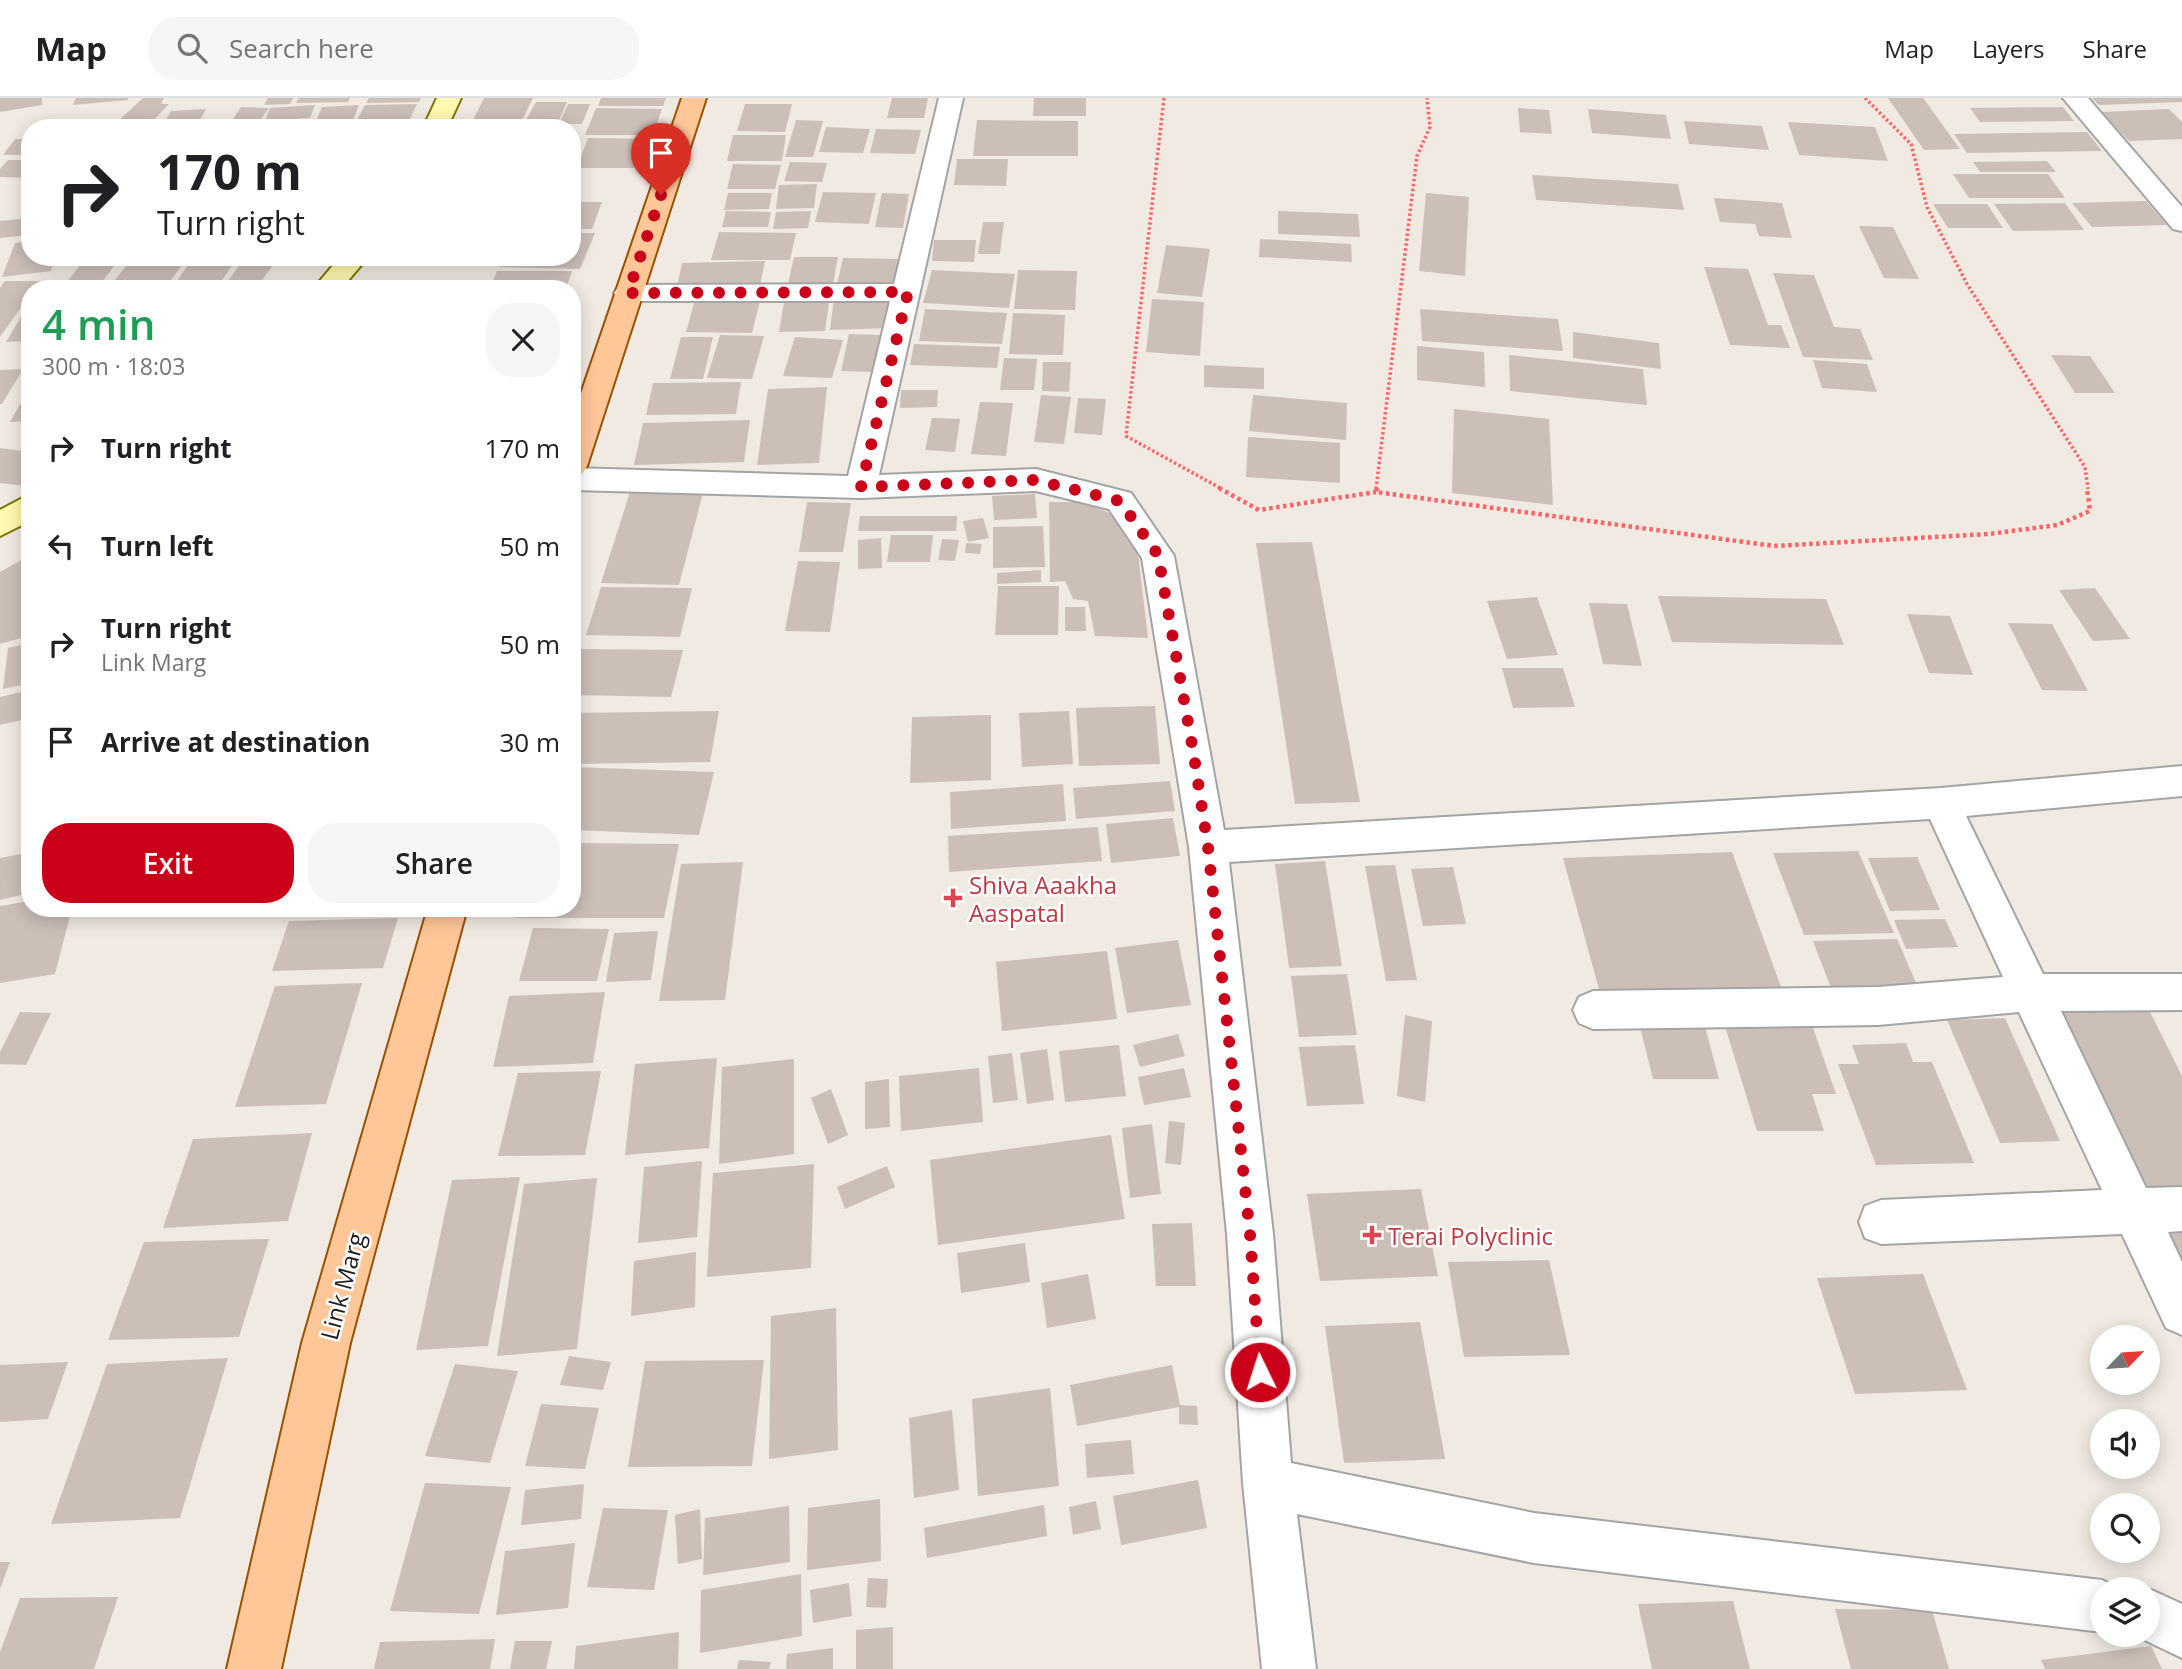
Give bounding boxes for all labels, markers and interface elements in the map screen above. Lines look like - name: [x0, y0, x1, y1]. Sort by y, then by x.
- search box: [149, 17, 639, 80]
- text: Map: [35, 26, 107, 71]
- icon: search: [173, 29, 211, 67]
- text: Search here: [229, 30, 374, 66]
- text: Map: [1884, 32, 1934, 65]
- text: Layers: [1972, 32, 2045, 65]
- text: Share: [2083, 32, 2147, 65]
- pin: [631, 123, 691, 195]
- icon: arrive: [642, 134, 680, 172]
- text: 170 m: [157, 138, 302, 204]
- icon: right: [42, 147, 133, 238]
- text: Turn right: [157, 201, 305, 244]
- text: 4 min: [42, 295, 155, 352]
- button: close: [486, 303, 560, 377]
- text: 300 m · 18:03: [42, 350, 185, 382]
- icon: right: [42, 429, 80, 467]
- text: Turn right: [101, 430, 232, 466]
- text: 170 m: [485, 430, 560, 466]
- icon: left: [42, 527, 80, 565]
- text: Turn left: [101, 528, 213, 564]
- text: 50 m: [499, 528, 560, 564]
- text: Turn right: [101, 610, 232, 646]
- icon: right: [42, 625, 80, 663]
- text: 50 m: [499, 626, 560, 662]
- text: Link Marg: [101, 646, 206, 678]
- icon: arrive: [42, 723, 80, 761]
- text: Arrive at destination: [101, 724, 370, 760]
- text: 30 m: [499, 724, 560, 760]
- button: Exit: [42, 823, 294, 903]
- button: Share: [308, 823, 560, 903]
- place label: Shiva Aaakha Aaspatal: [969, 868, 1117, 929]
- marker: Shiva Aaakha Aaspatal: [943, 888, 963, 908]
- place label: Terai Polyclinic: [1388, 1219, 1553, 1252]
- marker: Terai Polyclinic: [1362, 1225, 1382, 1245]
- street label: Link Marg: [312, 1229, 372, 1343]
- north arrow: [2090, 1325, 2160, 1395]
- map controls: [2090, 1325, 2160, 1647]
- position arrow: [1223, 1335, 1297, 1409]
- button: sound: [2090, 1409, 2160, 1479]
- button: search: [2090, 1493, 2160, 1563]
- button: layers: [2090, 1577, 2160, 1647]

